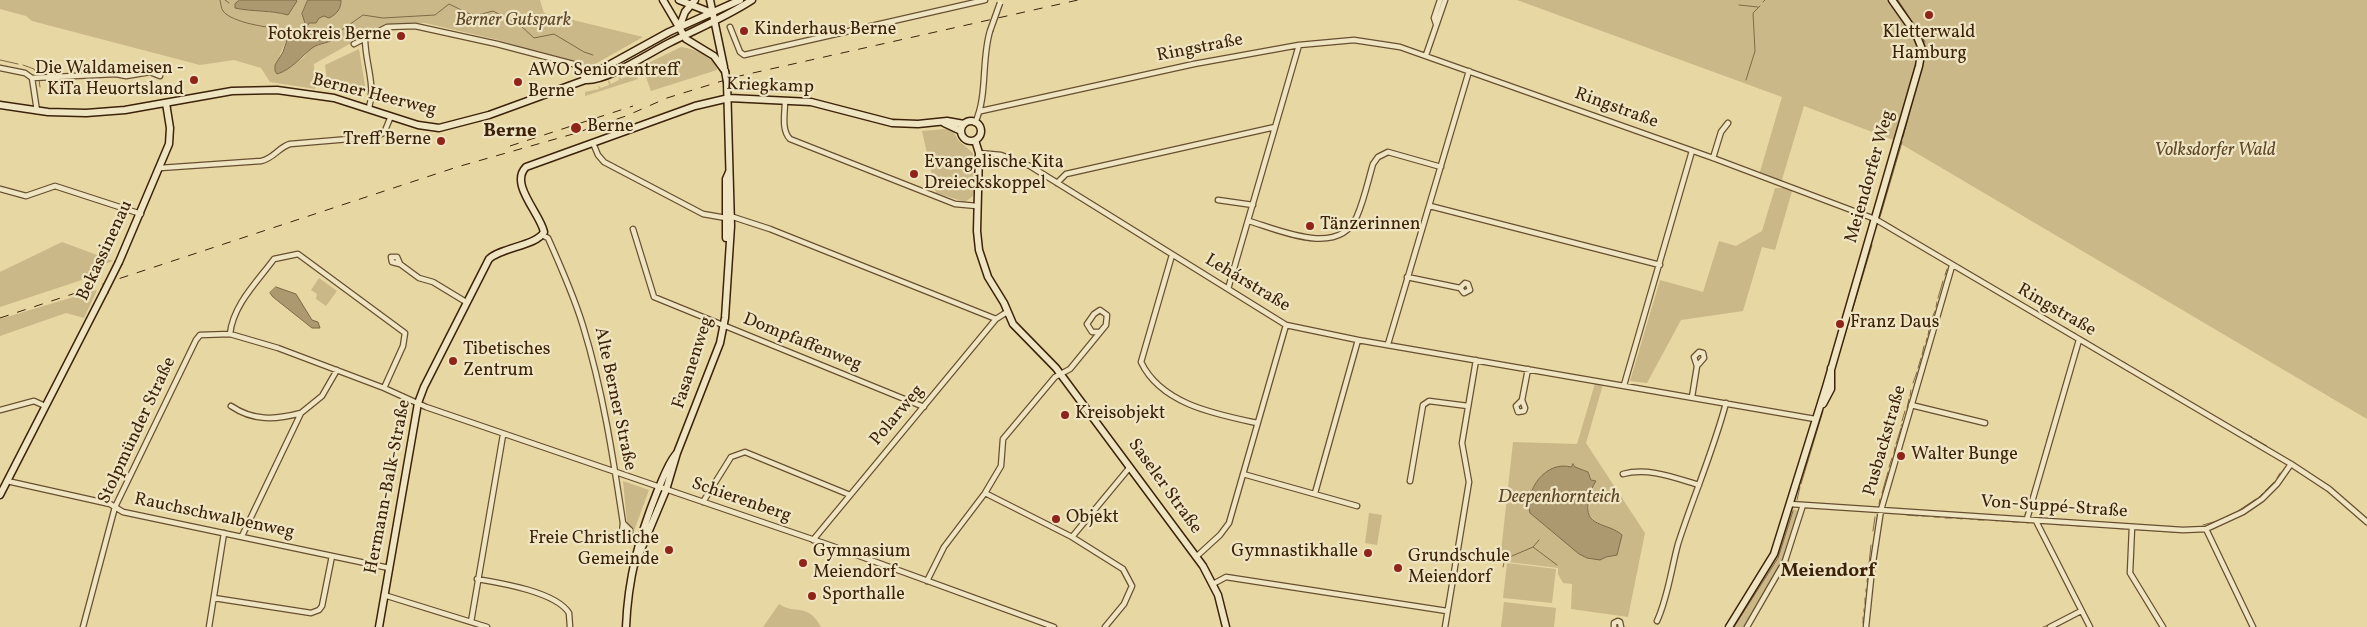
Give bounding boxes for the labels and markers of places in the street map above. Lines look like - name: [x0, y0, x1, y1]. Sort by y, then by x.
- marker: Kletterwald Hamburg: [1923, 9, 1935, 21]
- place label: Kinderhaus Berne: [754, 20, 896, 42]
- place label: Kletterwald Hamburg: [1883, 23, 1975, 66]
- place label: Fotokreis Berne: [268, 25, 391, 47]
- marker: Kinderhaus Berne: [738, 25, 750, 37]
- marker: Fotokreis Berne: [395, 30, 407, 42]
- place label: Die Waldameisen - KiTa Heuortsland: [35, 59, 184, 102]
- place label: AWO Seniorentreff Berne: [528, 61, 679, 104]
- marker: Die Waldameisen - KiTa Heuortsland: [188, 74, 200, 86]
- marker: AWO Seniorentreff Berne: [512, 76, 524, 88]
- place label: Berne: [587, 117, 634, 139]
- marker: Berne: [569, 121, 583, 135]
- place label: Treff Berne: [343, 130, 431, 152]
- marker: Treff Berne: [435, 135, 447, 147]
- place label: Evangelische Kita Dreieckskoppel: [924, 153, 1064, 195]
- marker: Evangelische Kita Dreieckskoppel: [908, 168, 920, 180]
- place label: Tänzerinnen: [1320, 215, 1421, 237]
- marker: Tänzerinnen: [1304, 220, 1316, 232]
- place label: Franz Daus: [1850, 313, 1939, 335]
- marker: Franz Daus: [1834, 318, 1846, 330]
- place label: Tibetisches Zentrum: [463, 340, 550, 382]
- marker: Tibetisches Zentrum: [447, 355, 459, 367]
- place label: Kreisobjekt: [1075, 404, 1165, 426]
- marker: Kreisobjekt: [1059, 409, 1071, 421]
- place label: Walter Bunge: [1911, 445, 2018, 467]
- marker: Walter Bunge: [1895, 450, 1907, 462]
- place label: Objekt: [1066, 508, 1119, 530]
- marker: Objekt: [1050, 513, 1062, 525]
- place label: Freie Christliche Gemeinde: [529, 529, 659, 572]
- place label: Gymnasium Meiendorf: [813, 542, 911, 584]
- place label: Gymnastikhalle: [1231, 542, 1358, 564]
- marker: Freie Christliche Gemeinde: [663, 544, 675, 556]
- marker: Gymnastikhalle: [1362, 547, 1374, 559]
- place label: Grundschule Meiendorf: [1408, 547, 1510, 590]
- marker: Gymnasium Meiendorf: [797, 557, 809, 569]
- marker: Grundschule Meiendorf: [1392, 562, 1404, 574]
- place label: Sporthalle: [822, 585, 905, 607]
- marker: Sporthalle: [806, 590, 818, 602]

